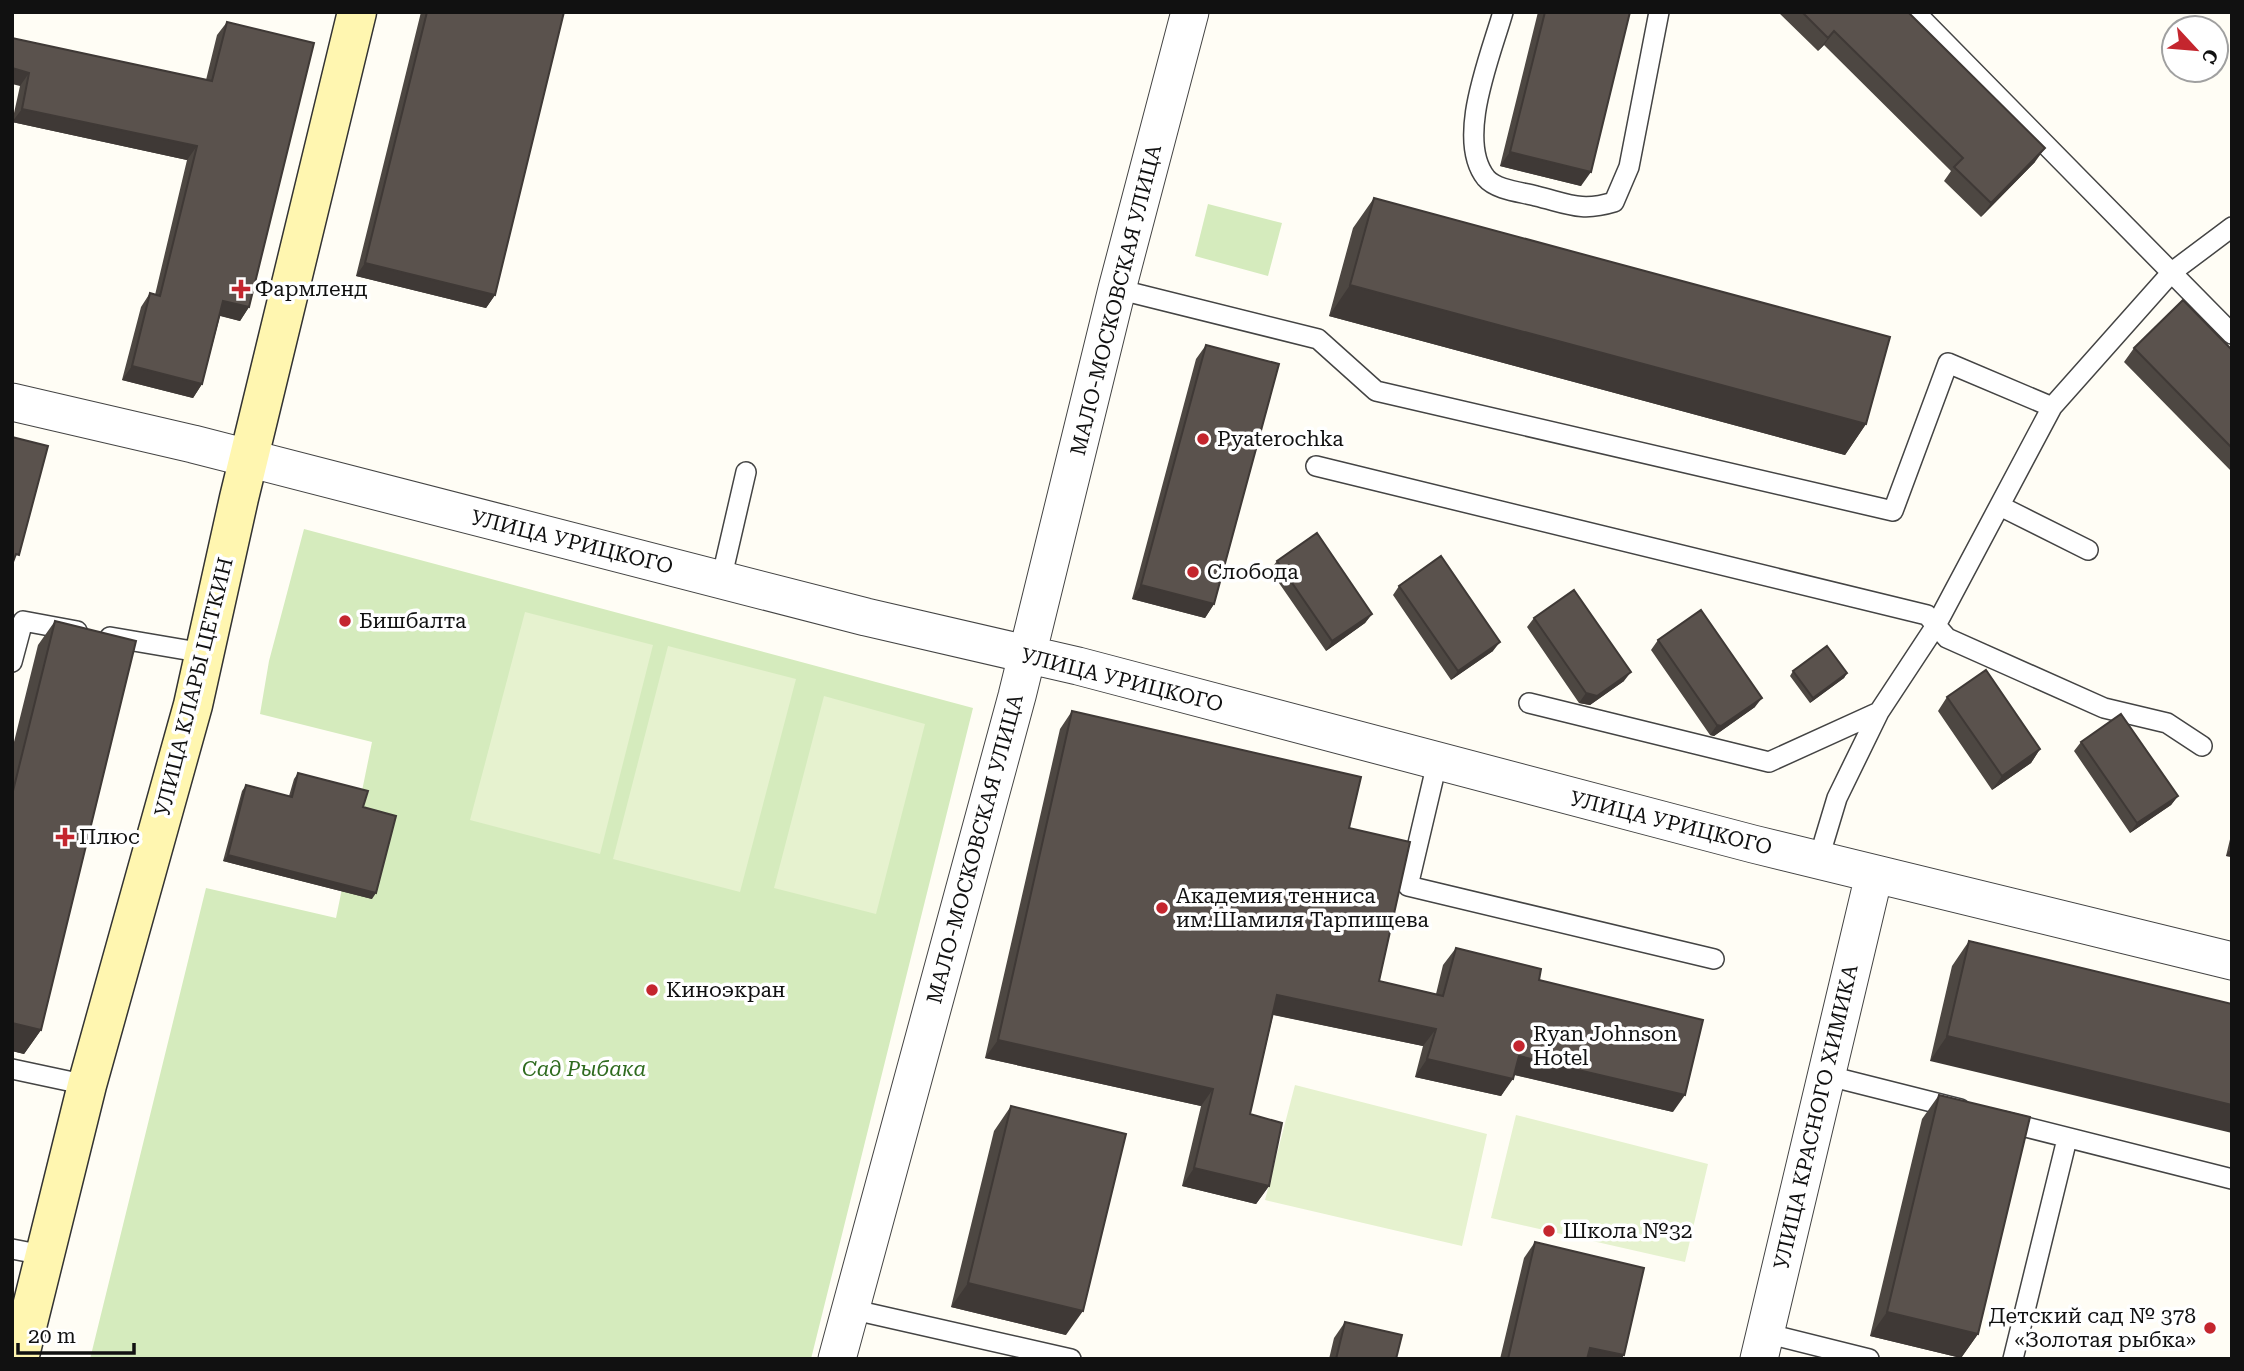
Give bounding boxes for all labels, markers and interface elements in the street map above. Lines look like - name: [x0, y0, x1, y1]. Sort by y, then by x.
- north arrow: [2160, 14, 2230, 84]
- text: С: [2197, 45, 2223, 67]
- street label: МАЛО-МОСКОВСКАЯ УЛИЦА: [1066, 142, 1166, 458]
- place label: Фармленд: [255, 277, 367, 301]
- marker: Фармленд: [233, 281, 249, 297]
- place label: Pyaterochka: [1217, 427, 1344, 451]
- marker: Pyaterochka: [1195, 431, 1211, 447]
- street label: УЛИЦА УРИЦКОГО: [468, 505, 676, 579]
- street label: УЛИЦА КЛАРЫ ЦЕТКИН: [150, 555, 238, 819]
- place label: Слобода: [1207, 560, 1299, 584]
- marker: Слобода: [1185, 564, 1201, 580]
- place label: Бишбалта: [359, 609, 467, 633]
- marker: Бишбалта: [337, 613, 353, 629]
- street label: УЛИЦА УРИЦКОГО: [1018, 643, 1226, 717]
- street label: МАЛО-МОСКОВСКАЯ УЛИЦА: [922, 691, 1028, 1006]
- street label: УЛИЦА УРИЦКОГО: [1567, 786, 1775, 860]
- place label: Плюс: [79, 825, 140, 849]
- marker: Плюс: [57, 829, 73, 845]
- place label: Академия тенниса им.Шамиля Тарпищева: [1176, 884, 1430, 932]
- marker: Академия тенниса им.Шамиля Тарпищева: [1154, 900, 1170, 916]
- street label: УЛИЦА КРАСНОГО ХИМИКА: [1769, 962, 1863, 1272]
- place label: Киноэкран: [666, 978, 785, 1002]
- marker: Киноэкран: [644, 982, 660, 998]
- place label: Ryan Johnson Hotel: [1533, 1022, 1678, 1070]
- marker: Ryan Johnson Hotel: [1511, 1038, 1527, 1054]
- park label: Сад Рыбака: [522, 1057, 646, 1081]
- place label: Школа №32: [1563, 1219, 1693, 1243]
- marker: Школа №32: [1541, 1223, 1557, 1239]
- place label: Детский сад № 378 «Золотая рыбка»: [1989, 1304, 2196, 1352]
- scale bar: [18, 1312, 133, 1356]
- marker: Детский сад № 378 «Золотая рыбка»: [2202, 1320, 2218, 1336]
- text: 20 m: [28, 1324, 76, 1348]

